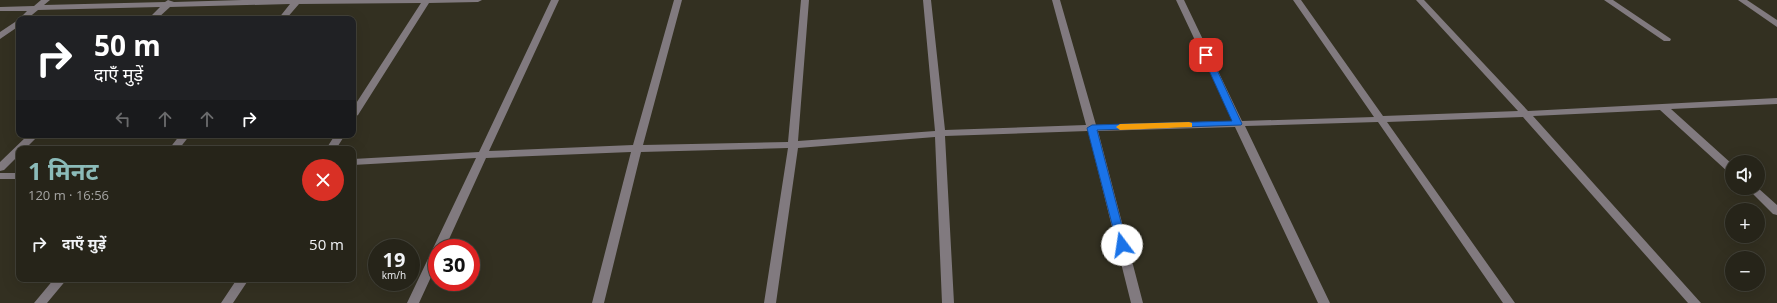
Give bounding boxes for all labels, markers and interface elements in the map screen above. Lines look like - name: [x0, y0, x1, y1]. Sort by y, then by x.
- text: 50 m: [94, 26, 161, 64]
- icon: right: [28, 32, 80, 84]
- pin: [1189, 38, 1223, 72]
- icon: arrive: [1195, 44, 1217, 66]
- text: दाएँ मुड़ें: [94, 62, 143, 86]
- icon: left: [112, 108, 134, 130]
- icon: ahead: [154, 108, 176, 130]
- icon: ahead: [196, 108, 218, 130]
- icon: right: [238, 108, 260, 130]
- text: 1 मिनट: [28, 154, 98, 187]
- map controls: [1725, 155, 1765, 291]
- button: sound: [1725, 155, 1765, 195]
- button: close: [302, 159, 344, 201]
- text: 120 m · 16:56: [28, 186, 109, 204]
- button: +: [1725, 203, 1765, 243]
- position arrow: [1101, 224, 1143, 266]
- icon: right: [28, 233, 50, 255]
- text: दाएँ मुड़ें: [62, 233, 106, 253]
- text: 50 m: [309, 234, 344, 254]
- speed limit sign: 30: [428, 239, 480, 291]
- text: 19: [383, 246, 405, 273]
- button: −: [1725, 251, 1765, 291]
- text: km/h: [382, 268, 406, 282]

